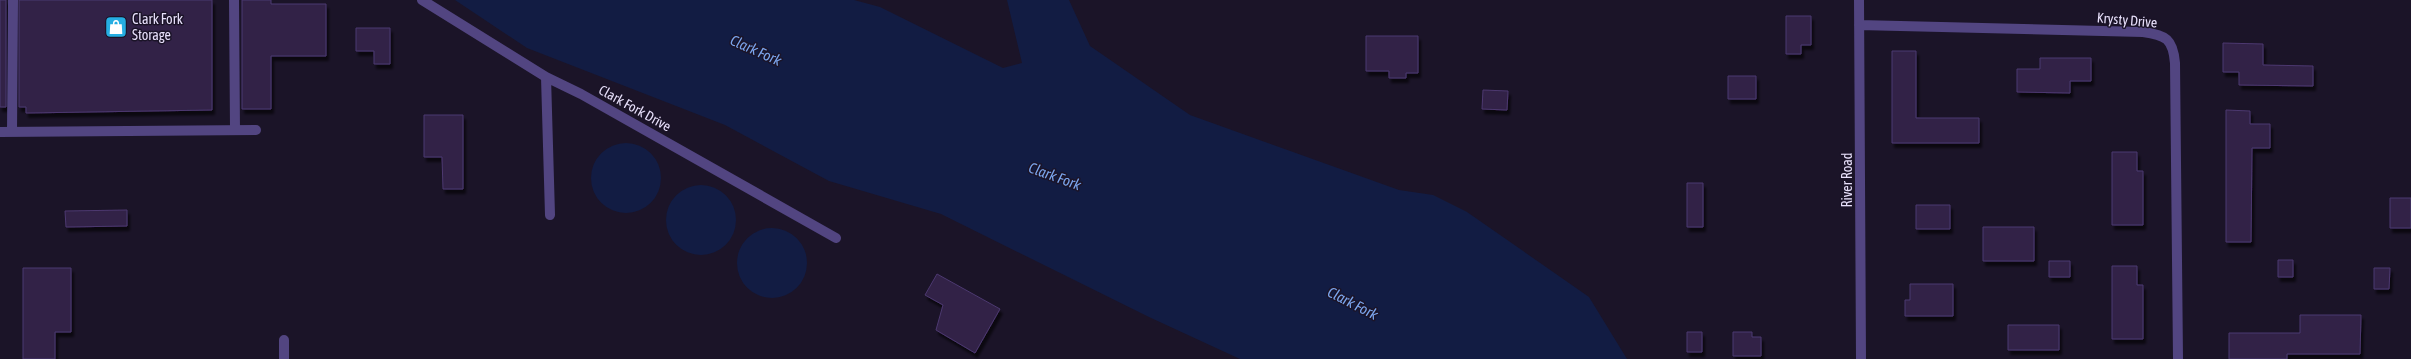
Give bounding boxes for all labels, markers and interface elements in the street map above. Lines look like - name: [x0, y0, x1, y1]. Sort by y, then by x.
- street label: Krysty Drive: [2096, 9, 2158, 31]
- place label: Clark Fork Storage: [132, 11, 183, 43]
- shop icon: Clark Fork Storage: [103, 14, 129, 40]
- water label: Clark Fork: [728, 31, 785, 69]
- street label: Clark Fork Drive: [596, 82, 674, 134]
- street label: River Road: [1839, 153, 1855, 207]
- water label: Clark Fork: [1027, 159, 1084, 193]
- water label: Clark Fork: [1325, 283, 1381, 323]

